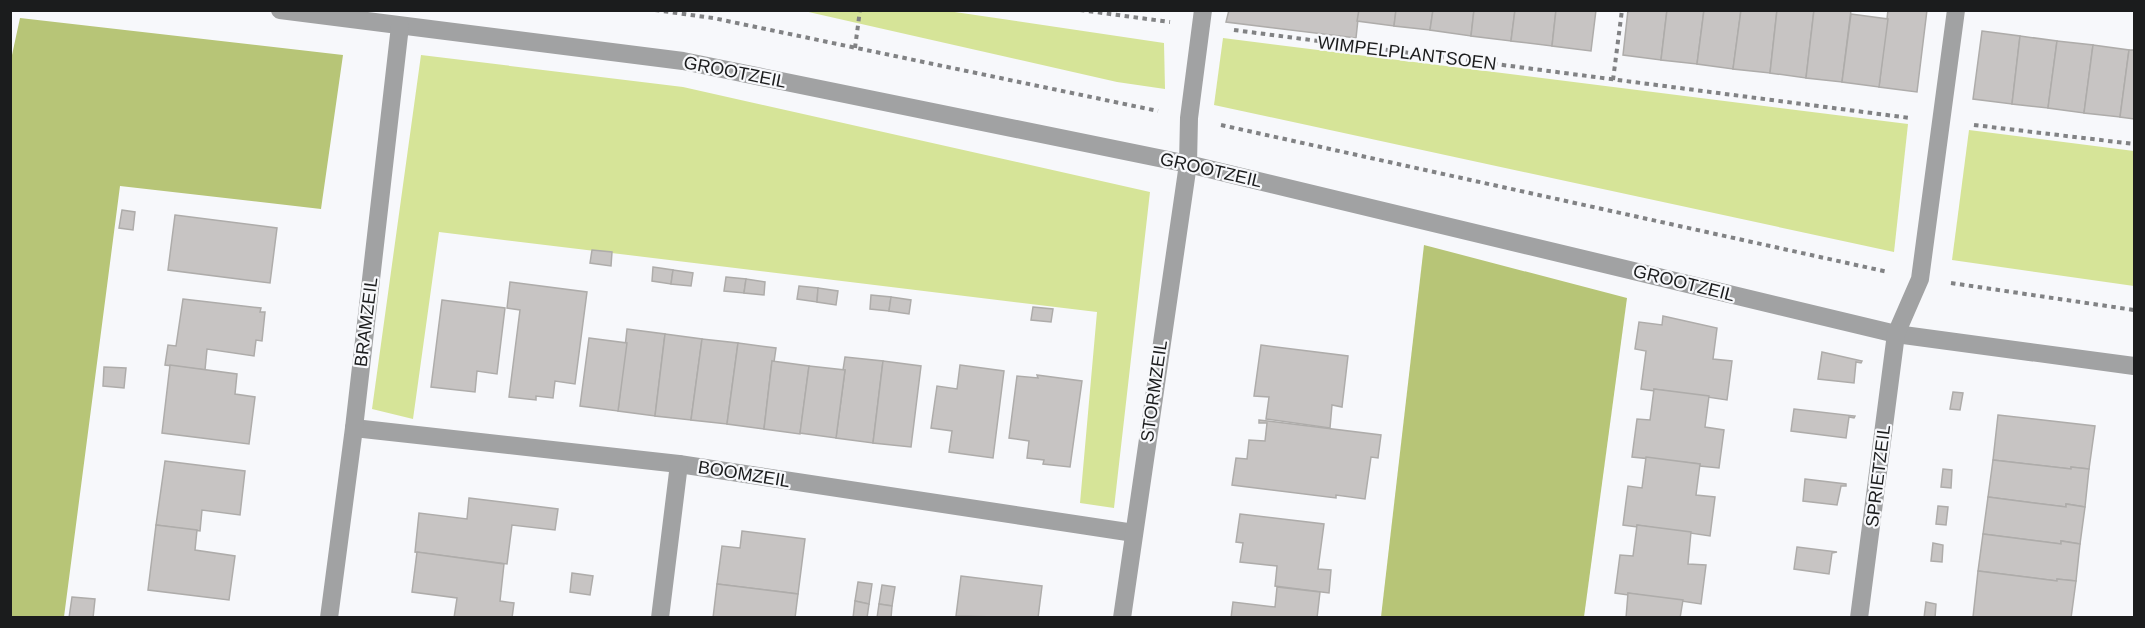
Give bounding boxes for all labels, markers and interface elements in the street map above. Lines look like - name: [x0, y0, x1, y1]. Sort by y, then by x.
- street label: WIMPELPLANTSOEN: [1316, 32, 1498, 74]
- street label: GROOTZEIL: [682, 52, 788, 92]
- street label: GROOTZEIL: [1158, 149, 1264, 191]
- street label: GROOTZEIL: [1631, 261, 1737, 305]
- street label: BRAMZEIL: [351, 276, 381, 368]
- street label: STORMZEIL: [1137, 339, 1171, 443]
- street label: SPRIETZEIL: [1862, 424, 1894, 528]
- street label: BOOMZEIL: [697, 457, 791, 491]

